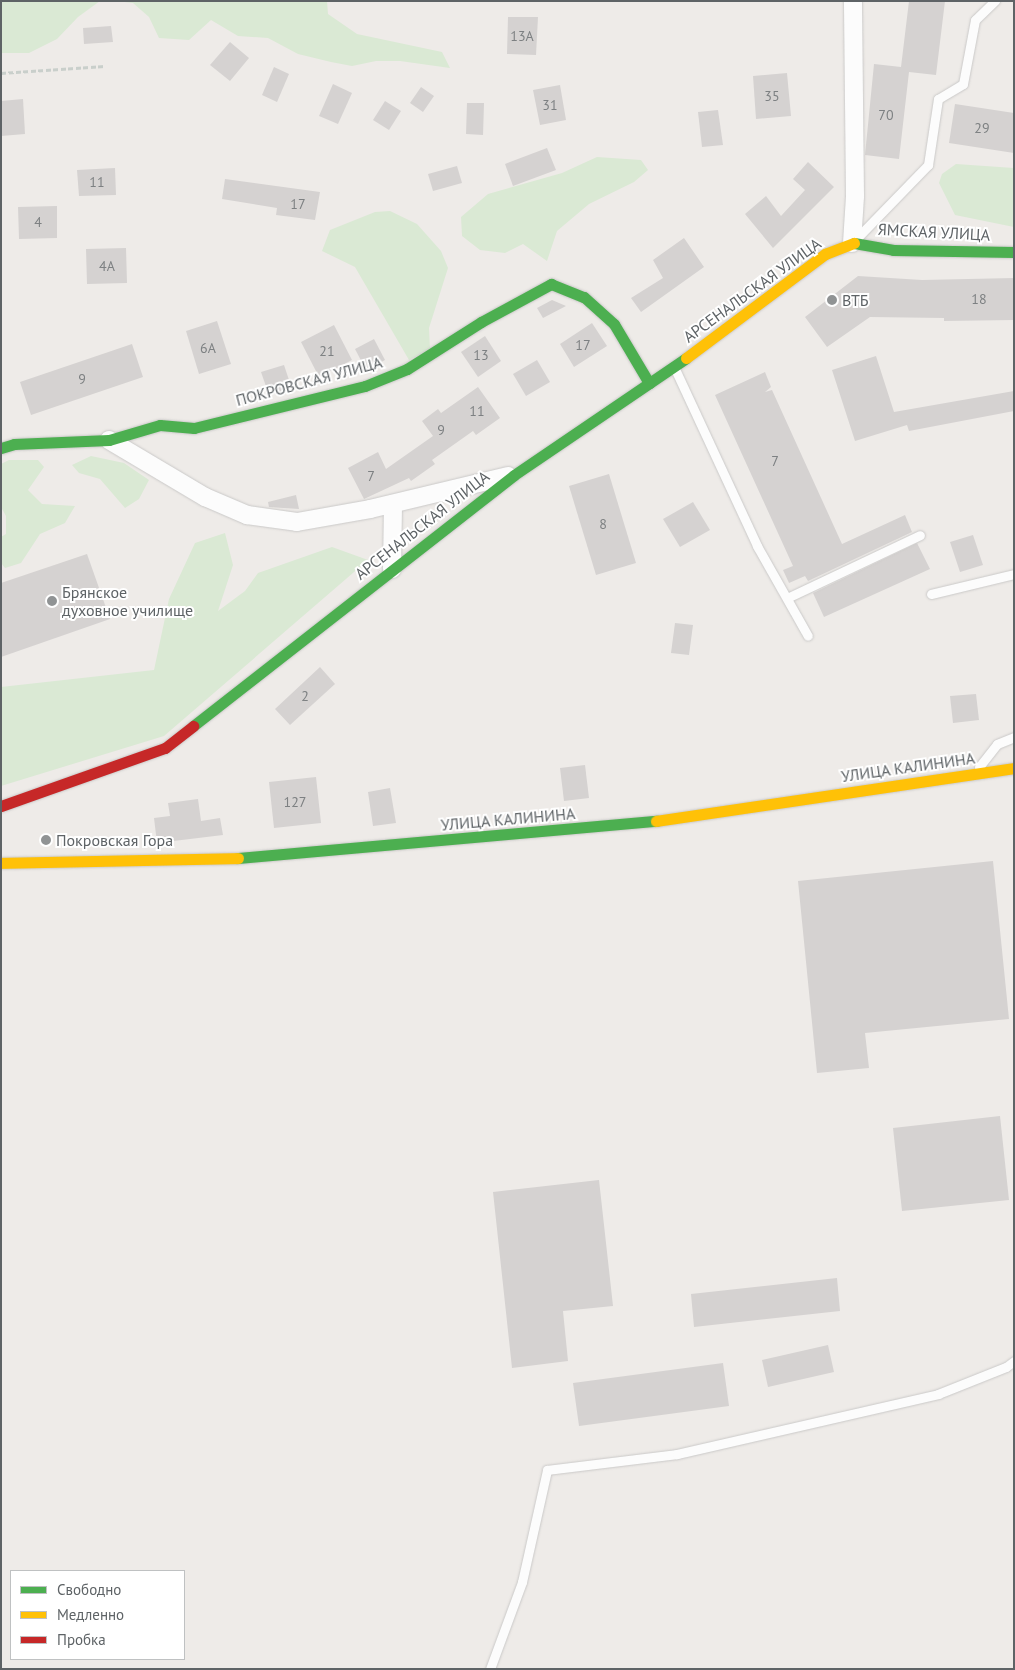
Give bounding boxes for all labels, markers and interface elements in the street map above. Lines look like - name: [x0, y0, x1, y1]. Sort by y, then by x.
- house number: 13А: [510, 28, 534, 44]
- house number: 35: [764, 88, 780, 104]
- house number: 31: [542, 97, 558, 113]
- house number: 70: [878, 107, 894, 123]
- house number: 29: [974, 120, 990, 136]
- house number: 11: [89, 174, 105, 190]
- house number: 17: [290, 196, 306, 212]
- house number: 4: [34, 214, 42, 230]
- street label: ЯМСКАЯ УЛИЦА: [877, 219, 991, 245]
- street label: АРСЕНАЛЬСКАЯ УЛИЦА: [679, 234, 825, 346]
- house number: 4А: [99, 258, 115, 274]
- place label: ВТБ: [842, 290, 869, 310]
- house number: 18: [971, 291, 987, 307]
- marker: ВТБ: [826, 294, 838, 306]
- house number: 17: [575, 337, 591, 353]
- house number: 6А: [200, 340, 216, 356]
- house number: 21: [319, 343, 335, 359]
- house number: 13: [473, 347, 489, 363]
- street label: ПОКРОВСКАЯ УЛИЦА: [233, 352, 385, 410]
- house number: 9: [78, 371, 86, 387]
- house number: 11: [469, 403, 485, 419]
- house number: 9: [437, 422, 445, 438]
- house number: 7: [771, 453, 779, 469]
- street label: АРСЕНАЛЬСКАЯ УЛИЦА: [351, 466, 493, 584]
- house number: 7: [367, 468, 375, 484]
- house number: 8: [599, 516, 607, 532]
- place label: Брянское духовное училище: [62, 582, 193, 620]
- marker: Брянское духовное училище: [46, 595, 58, 607]
- house number: 2: [301, 688, 309, 704]
- street label: УЛИЦА КАЛИНИНА: [840, 748, 976, 786]
- house number: 127: [284, 794, 306, 810]
- street label: УЛИЦА КАЛИНИНА: [440, 804, 576, 834]
- place label: Покровская Гора: [56, 830, 173, 850]
- marker: Покровская Гора: [40, 834, 52, 846]
- legend: [10, 1570, 185, 1660]
- text: Свободно: [57, 1580, 121, 1599]
- text: Медленно: [57, 1605, 124, 1624]
- text: Пробка: [57, 1630, 106, 1649]

